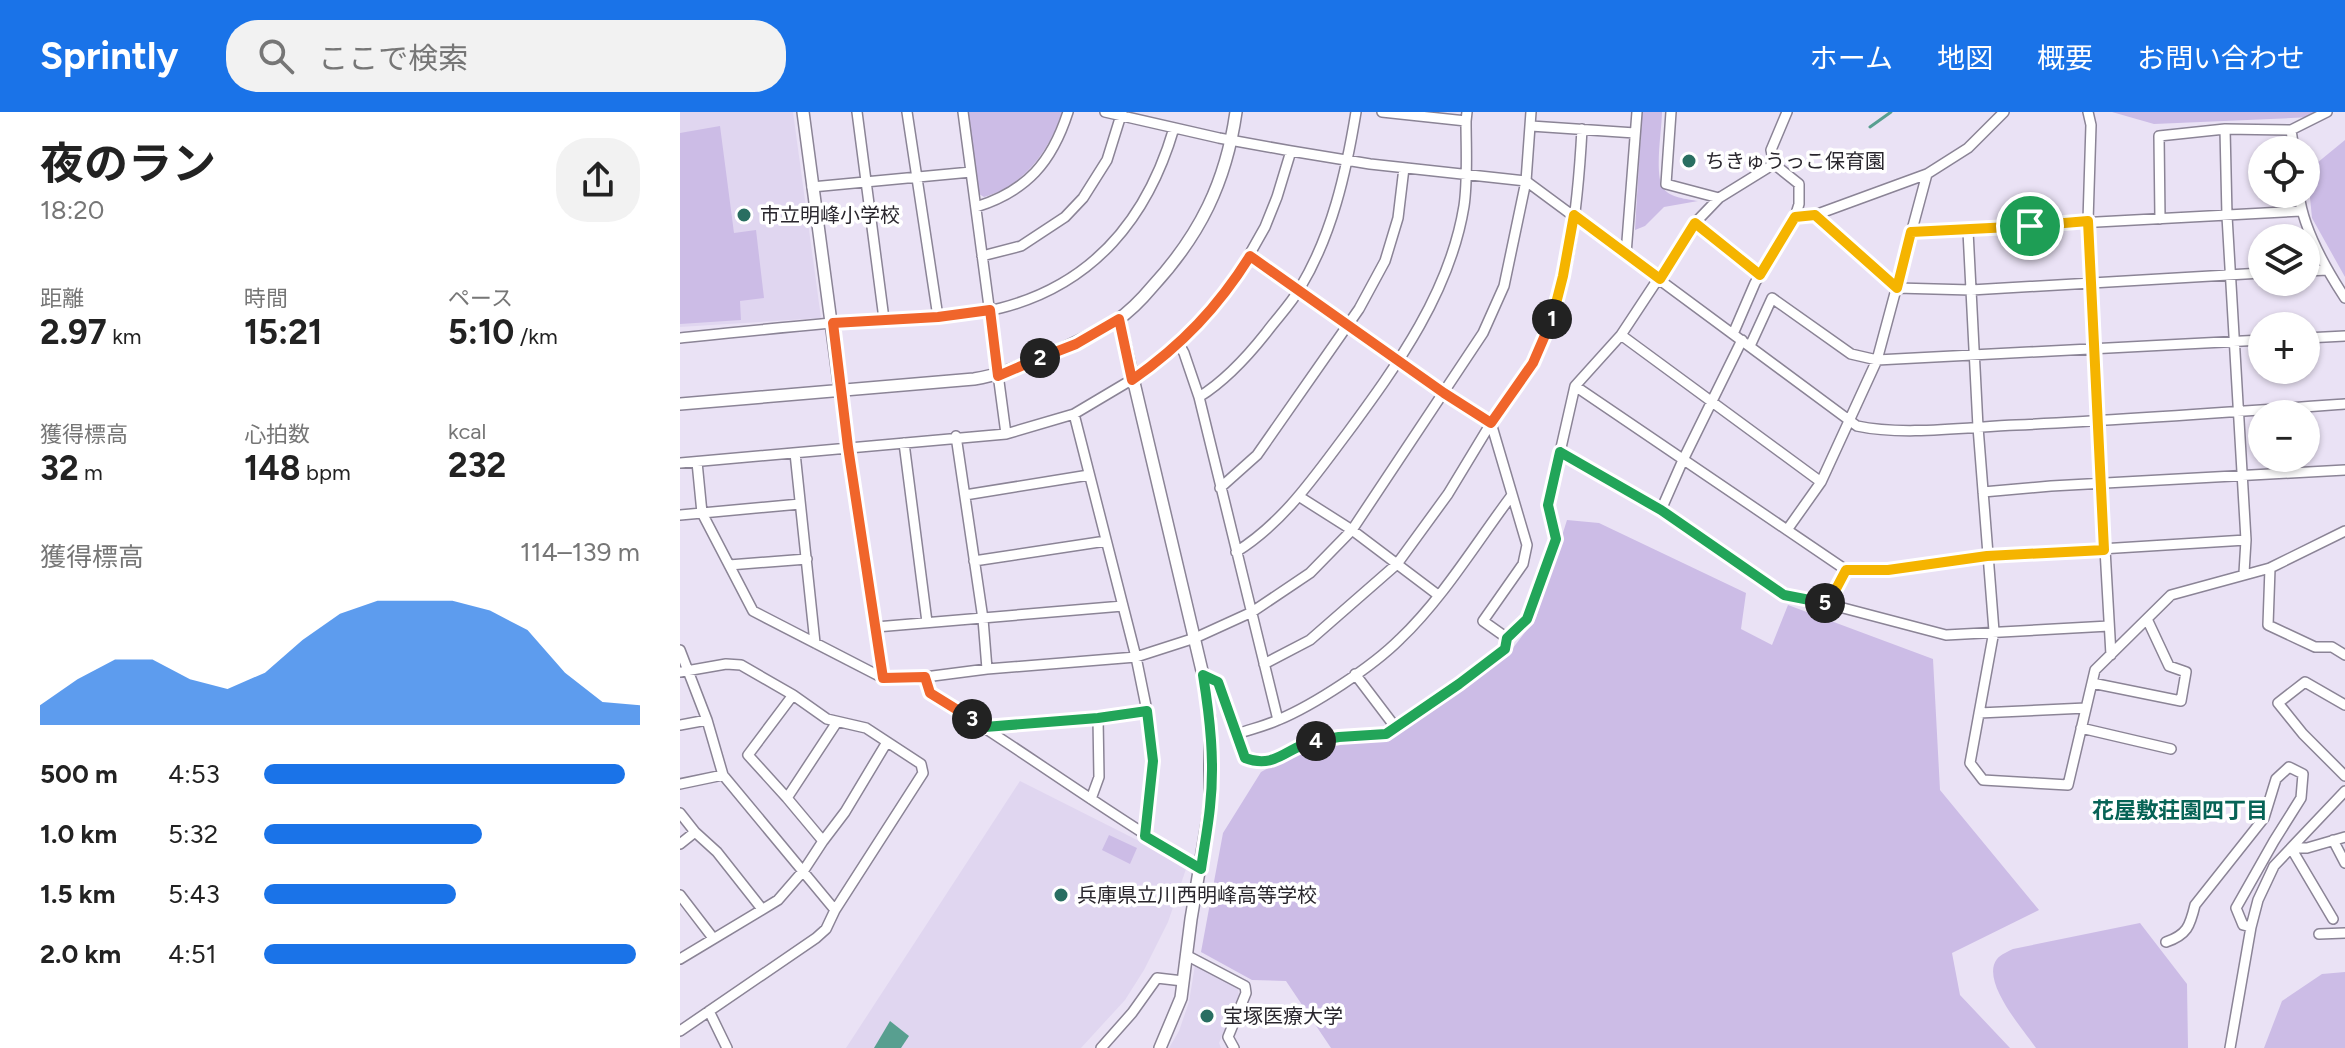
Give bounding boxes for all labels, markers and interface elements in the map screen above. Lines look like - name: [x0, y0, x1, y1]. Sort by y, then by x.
- search box: [226, 20, 786, 92]
- text: Sprintly: [40, 33, 178, 79]
- icon: search: [254, 34, 298, 78]
- text: ここで検索: [318, 40, 468, 77]
- text: ホーム: [1810, 41, 1893, 75]
- text: 地図: [1937, 41, 1993, 75]
- text: 概要: [2037, 41, 2093, 75]
- text: お問い合わせ: [2137, 41, 2305, 75]
- map controls: [2248, 136, 2320, 472]
- button: locate: [2248, 136, 2320, 208]
- text: 夜のラン: [40, 137, 216, 190]
- button: share: [556, 138, 640, 222]
- place label: ちきゅうっこ保育園: [1705, 149, 1885, 173]
- marker: ちきゅうっこ保育園: [1680, 152, 1698, 170]
- pin: [1996, 192, 2064, 260]
- text: 18:20: [40, 194, 104, 226]
- place label: 市立明峰小学校: [760, 203, 900, 227]
- icon: arrive: [2008, 204, 2052, 248]
- marker: 市立明峰小学校: [735, 206, 753, 224]
- button: layers: [2248, 224, 2320, 296]
- text: 距離: [40, 285, 84, 312]
- text: 時間: [244, 285, 288, 312]
- text: ペース: [448, 285, 513, 312]
- pin: 1: [1532, 299, 1572, 339]
- text: 1: [1547, 305, 1557, 332]
- text: 2.97: [40, 312, 107, 353]
- text: 15:21: [244, 312, 322, 353]
- text: 5:10: [448, 312, 514, 353]
- button: +: [2248, 312, 2320, 384]
- text: km: [107, 323, 142, 350]
- text: /km: [514, 323, 558, 350]
- pin: 2: [1020, 338, 1060, 378]
- text: 2: [1034, 344, 1046, 371]
- button: −: [2248, 400, 2320, 472]
- text: kcal: [448, 418, 486, 445]
- text: 獲得標高: [40, 421, 128, 448]
- text: 心拍数: [244, 421, 310, 448]
- text: 232: [448, 445, 506, 486]
- text: 32: [40, 448, 79, 489]
- text: 148: [244, 448, 301, 489]
- text: m: [79, 459, 103, 486]
- text: bpm: [301, 459, 351, 486]
- text: 114–139 m: [520, 536, 640, 568]
- text: 獲得標高: [40, 541, 144, 573]
- pin: 5: [1805, 583, 1845, 623]
- text: 5: [1819, 589, 1831, 616]
- pin: 3: [952, 699, 992, 739]
- text: 3: [966, 705, 978, 732]
- pin: 4: [1296, 721, 1336, 761]
- text: 4: [1309, 727, 1323, 754]
- text: 500 m: [40, 758, 118, 790]
- text: 4:53: [168, 758, 220, 790]
- district label: 花屋敷荘園四丁目: [2092, 797, 2268, 824]
- text: 1.0 km: [40, 818, 117, 850]
- text: 5:32: [168, 818, 218, 850]
- text: 1.5 km: [40, 878, 115, 910]
- text: 5:43: [168, 878, 220, 910]
- place label: 兵庫県立川西明峰高等学校: [1077, 883, 1317, 907]
- marker: 兵庫県立川西明峰高等学校: [1052, 886, 1070, 904]
- text: 2.0 km: [40, 938, 121, 970]
- text: 4:51: [168, 938, 216, 970]
- place label: 宝塚医療大学: [1223, 1004, 1343, 1028]
- marker: 宝塚医療大学: [1198, 1007, 1216, 1025]

